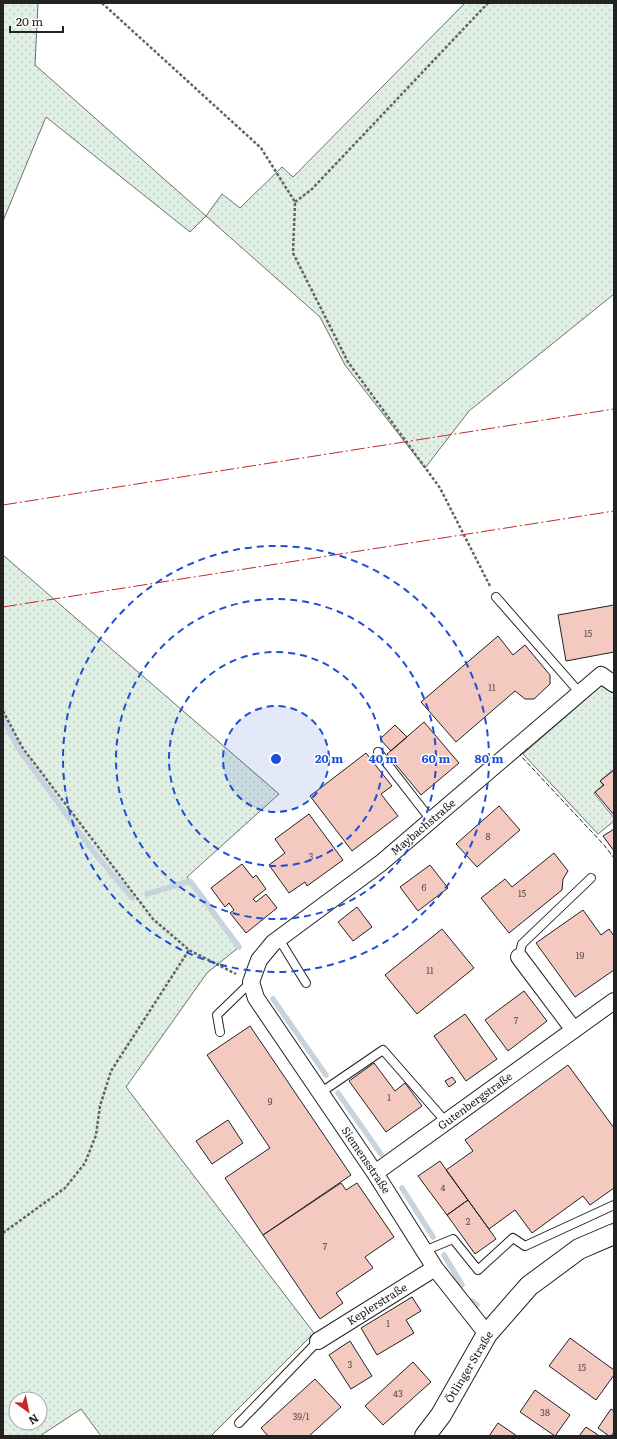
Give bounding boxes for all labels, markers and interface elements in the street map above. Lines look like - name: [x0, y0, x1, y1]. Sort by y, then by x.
- scale bar: [10, 8, 63, 34]
- text: 20 m: [16, 12, 43, 30]
- house number: 15: [584, 626, 593, 640]
- house number: 11: [488, 680, 496, 694]
- text: 20 m: [315, 749, 343, 767]
- text: 40 m: [369, 749, 398, 767]
- text: 60 m: [422, 749, 450, 767]
- text: 80 m: [475, 749, 503, 767]
- centre of rings: [269, 752, 283, 766]
- street label: Maybachstraße: [386, 794, 459, 858]
- house number: 8: [486, 829, 491, 843]
- house number: 3: [309, 849, 314, 863]
- house number: 6: [422, 880, 427, 894]
- house number: 15: [518, 886, 527, 900]
- house number: 19: [576, 948, 584, 962]
- house number: 11: [426, 963, 434, 977]
- house number: 7: [514, 1013, 519, 1027]
- street label: Gutenbergstraße: [434, 1068, 515, 1133]
- house number: 1: [387, 1090, 391, 1104]
- house number: 9: [268, 1094, 273, 1108]
- street label: Siemensstraße: [339, 1123, 395, 1196]
- house number: 4: [441, 1180, 446, 1194]
- house number: 2: [466, 1214, 471, 1228]
- house number: 7: [323, 1239, 328, 1253]
- street label: Keplerstraße: [343, 1278, 410, 1328]
- house number: 1: [386, 1316, 390, 1330]
- street label: Ötlinger Straße: [440, 1327, 496, 1405]
- house number: 3: [348, 1357, 353, 1371]
- house number: 15: [578, 1360, 587, 1374]
- house number: 43: [393, 1386, 403, 1400]
- north arrow: [8, 1391, 48, 1431]
- house number: 38: [540, 1405, 550, 1419]
- house number: 39/1: [292, 1409, 310, 1423]
- text: N: [26, 1411, 42, 1429]

